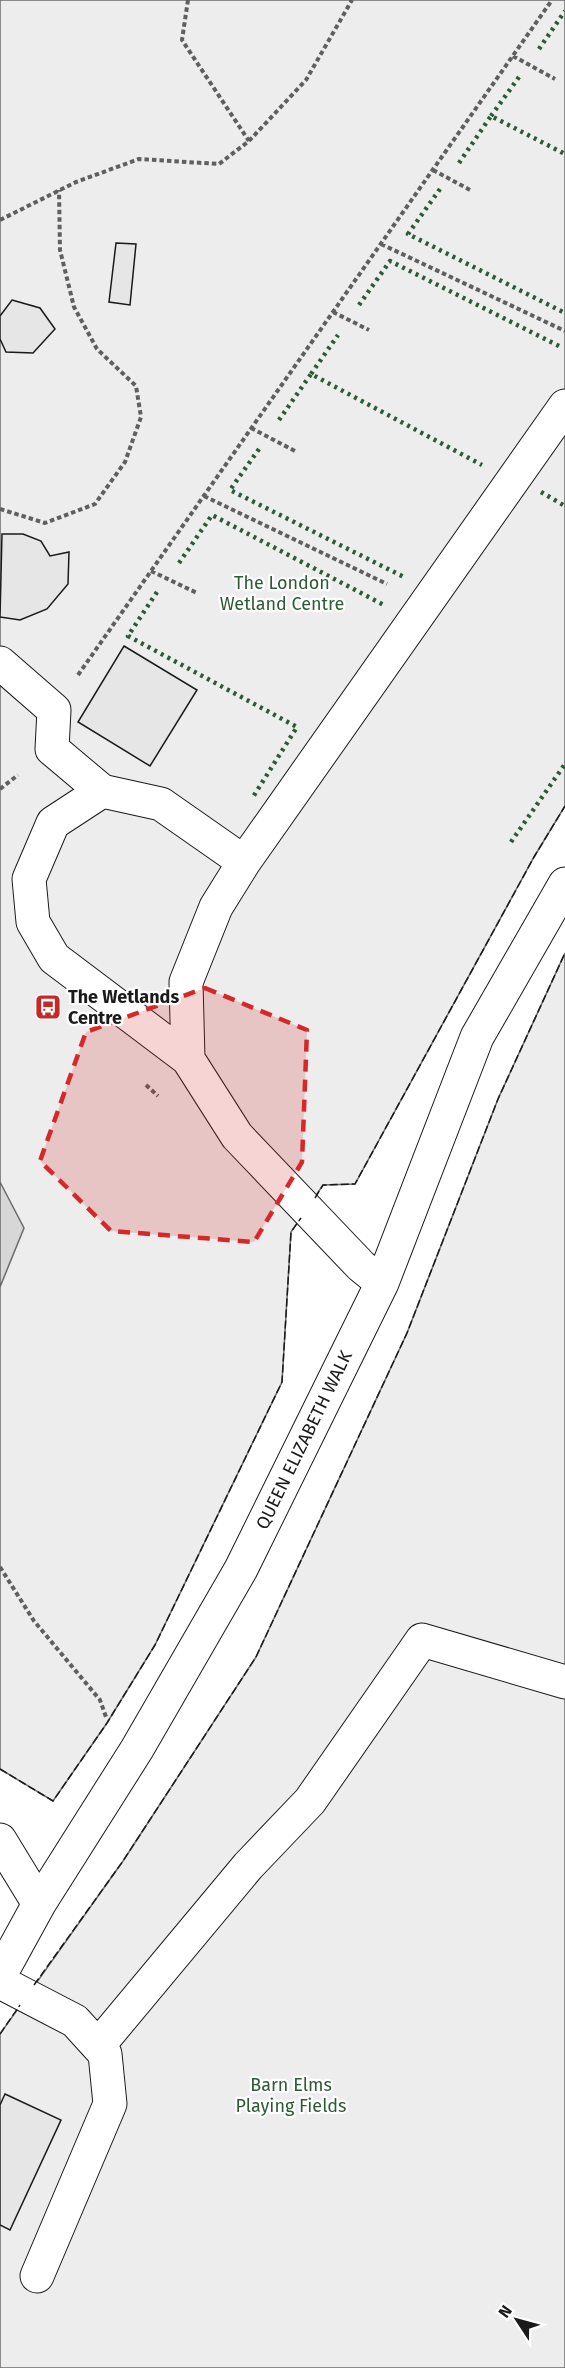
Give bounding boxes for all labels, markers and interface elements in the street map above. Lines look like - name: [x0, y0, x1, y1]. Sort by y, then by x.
- park label: The London Wetland Centre: [220, 572, 344, 615]
- place label: The Wetlands Centre: [68, 986, 179, 1029]
- bus stop icon: The Wetlands Centre: [33, 992, 63, 1022]
- street label: QUEEN ELIZABETH WALK: [251, 1347, 357, 1533]
- park label: Barn Elms Playing Fields: [235, 2074, 347, 2117]
- north arrow: [487, 2290, 547, 2350]
- text: N: [494, 2302, 516, 2321]

